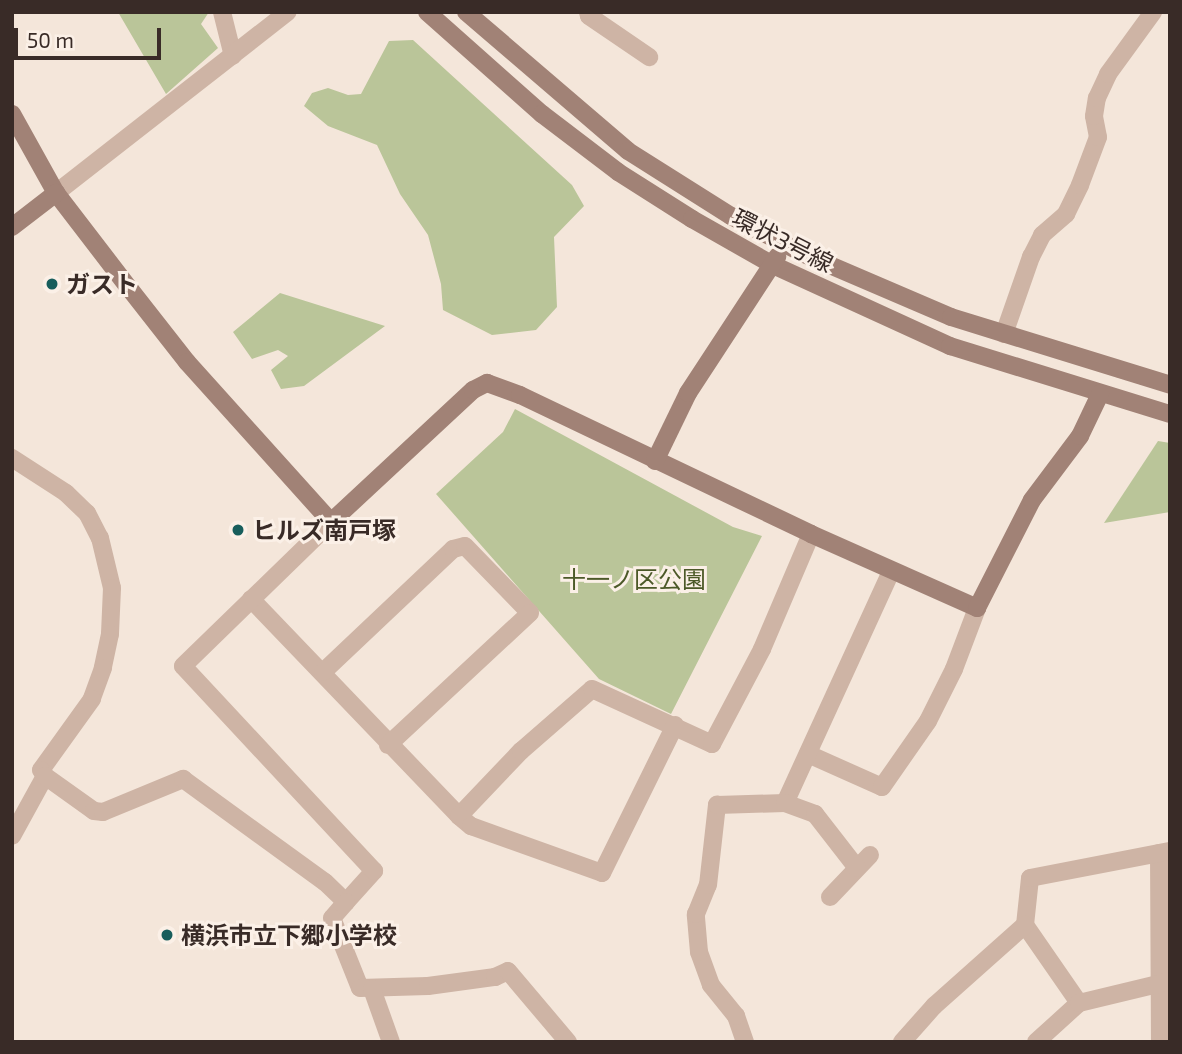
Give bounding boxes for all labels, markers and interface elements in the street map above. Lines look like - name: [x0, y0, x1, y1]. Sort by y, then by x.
- scale bar: [18, 14, 164, 58]
- text: 50 m: [27, 27, 74, 52]
- street label: 環状3号線: [728, 202, 838, 278]
- place label: ガスト: [66, 270, 138, 298]
- marker: ガスト: [44, 276, 60, 292]
- place label: ヒルズ南戸塚: [252, 516, 396, 544]
- marker: ヒルズ南戸塚: [230, 522, 246, 538]
- park label: 十一ノ区公園: [562, 565, 706, 593]
- place label: 横浜市立下郷小学校: [181, 921, 397, 949]
- marker: 横浜市立下郷小学校: [159, 927, 175, 943]

